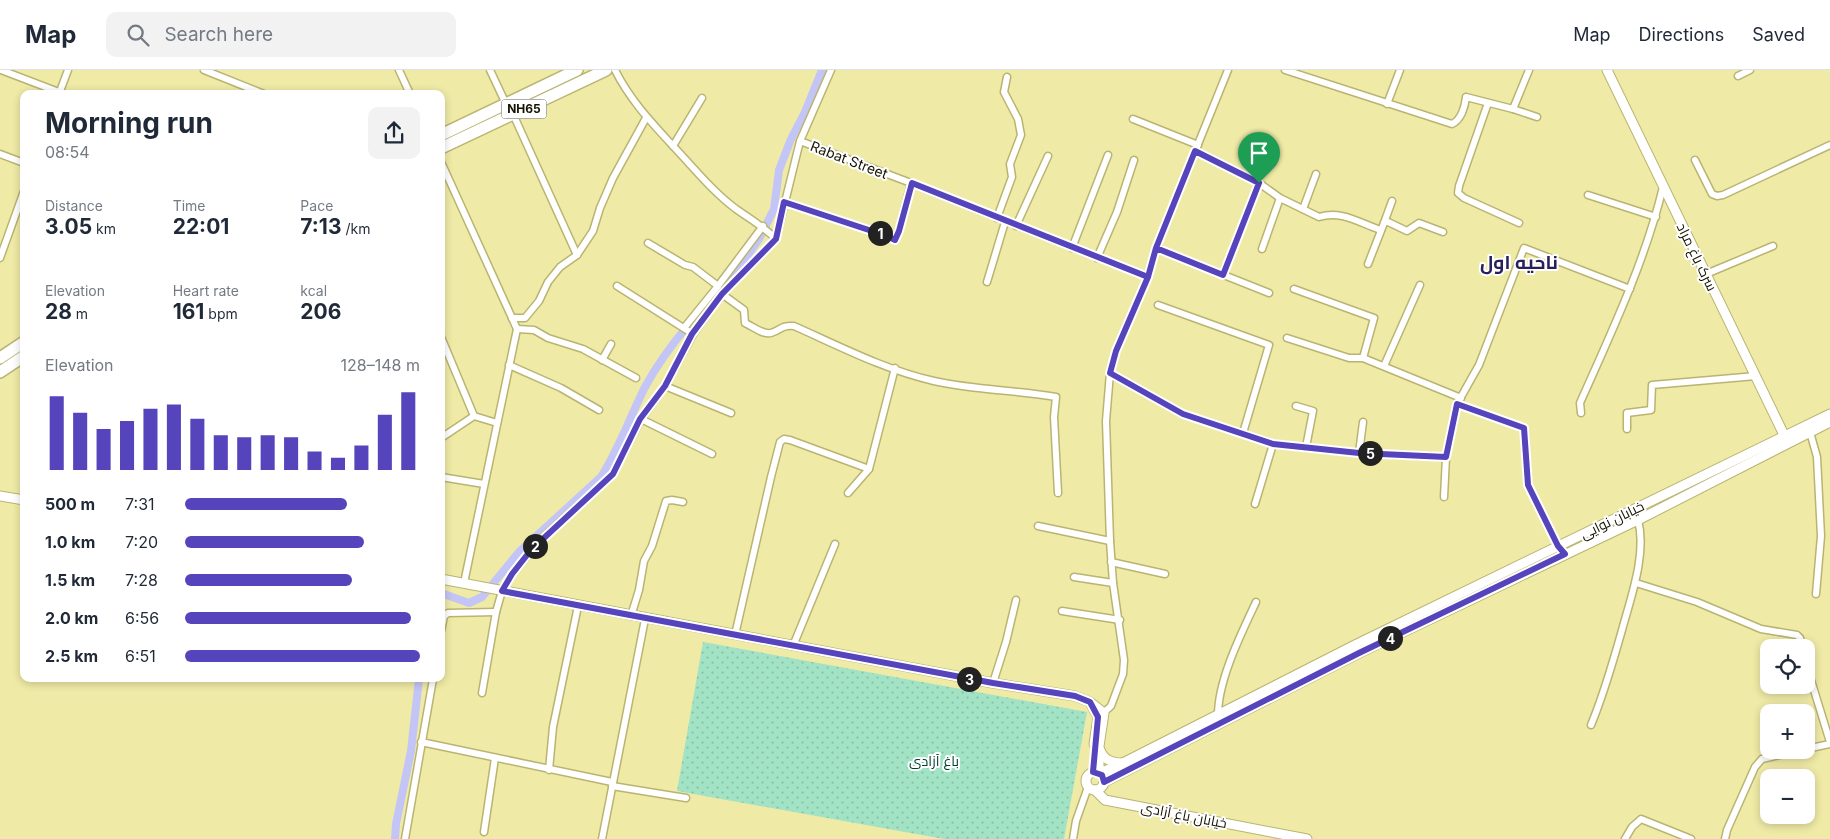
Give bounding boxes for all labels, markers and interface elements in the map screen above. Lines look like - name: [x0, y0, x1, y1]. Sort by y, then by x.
- search box: [106, 12, 456, 57]
- text: Map: [25, 20, 76, 49]
- icon: search: [124, 21, 152, 49]
- text: Search here: [164, 23, 273, 46]
- text: Map: [1573, 24, 1611, 45]
- text: Directions: [1639, 24, 1724, 45]
- text: Saved: [1752, 24, 1805, 45]
- road number: NH65: [502, 100, 546, 118]
- text: Morning run: [45, 106, 213, 140]
- button: share: [368, 107, 420, 159]
- pin: [1238, 132, 1280, 183]
- street label: Rabat Street: [808, 137, 891, 182]
- icon: arrive: [1245, 139, 1273, 167]
- text: 08:54: [45, 142, 90, 162]
- text: Distance: [45, 197, 103, 214]
- text: Time: [173, 197, 206, 214]
- text: Pace: [300, 197, 333, 214]
- text: 3.05: [45, 214, 92, 239]
- text: 22:01: [173, 214, 229, 239]
- text: 7:13: [300, 214, 341, 239]
- text: km: [92, 220, 116, 237]
- text: /km: [341, 220, 370, 237]
- pin: 1: [868, 220, 892, 246]
- street label: سرک باغ مراد: [1673, 220, 1721, 294]
- text: 1: [877, 225, 884, 242]
- district label: ناحیه اول: [1480, 251, 1558, 275]
- text: Elevation: [45, 282, 105, 299]
- text: Heart rate: [173, 282, 239, 299]
- text: kcal: [300, 282, 327, 299]
- text: 28: [45, 299, 72, 324]
- text: 161: [173, 299, 204, 324]
- text: 206: [300, 299, 341, 324]
- text: m: [72, 305, 88, 322]
- text: bpm: [204, 305, 238, 322]
- text: Elevation: [45, 355, 114, 375]
- text: 128–148 m: [341, 355, 420, 375]
- pin: 5: [1358, 440, 1382, 466]
- text: 5: [1366, 445, 1375, 462]
- text: 500 m: [45, 494, 95, 514]
- text: 7:31: [125, 494, 155, 514]
- street label: خیابان نوایی: [1577, 497, 1646, 542]
- text: 1.0 km: [45, 532, 95, 552]
- text: 7:20: [125, 532, 158, 552]
- pin: 2: [522, 534, 548, 558]
- text: 2: [531, 538, 540, 555]
- text: 1.5 km: [45, 570, 95, 590]
- text: 7:28: [125, 570, 158, 590]
- text: 2.0 km: [45, 608, 98, 628]
- text: 6:56: [125, 608, 159, 628]
- pin: 4: [1378, 626, 1402, 650]
- text: 4: [1386, 630, 1395, 647]
- map controls: [1760, 639, 1815, 824]
- button: locate: [1760, 639, 1815, 694]
- text: 2.5 km: [45, 646, 98, 666]
- text: 6:51: [125, 646, 156, 666]
- pin: 3: [956, 666, 982, 692]
- text: 3: [965, 671, 974, 688]
- button: +: [1760, 704, 1815, 759]
- park label: باغ آزادی: [909, 752, 959, 770]
- button: −: [1760, 769, 1815, 824]
- street label: خیابان باغ آزادی: [1139, 798, 1229, 832]

